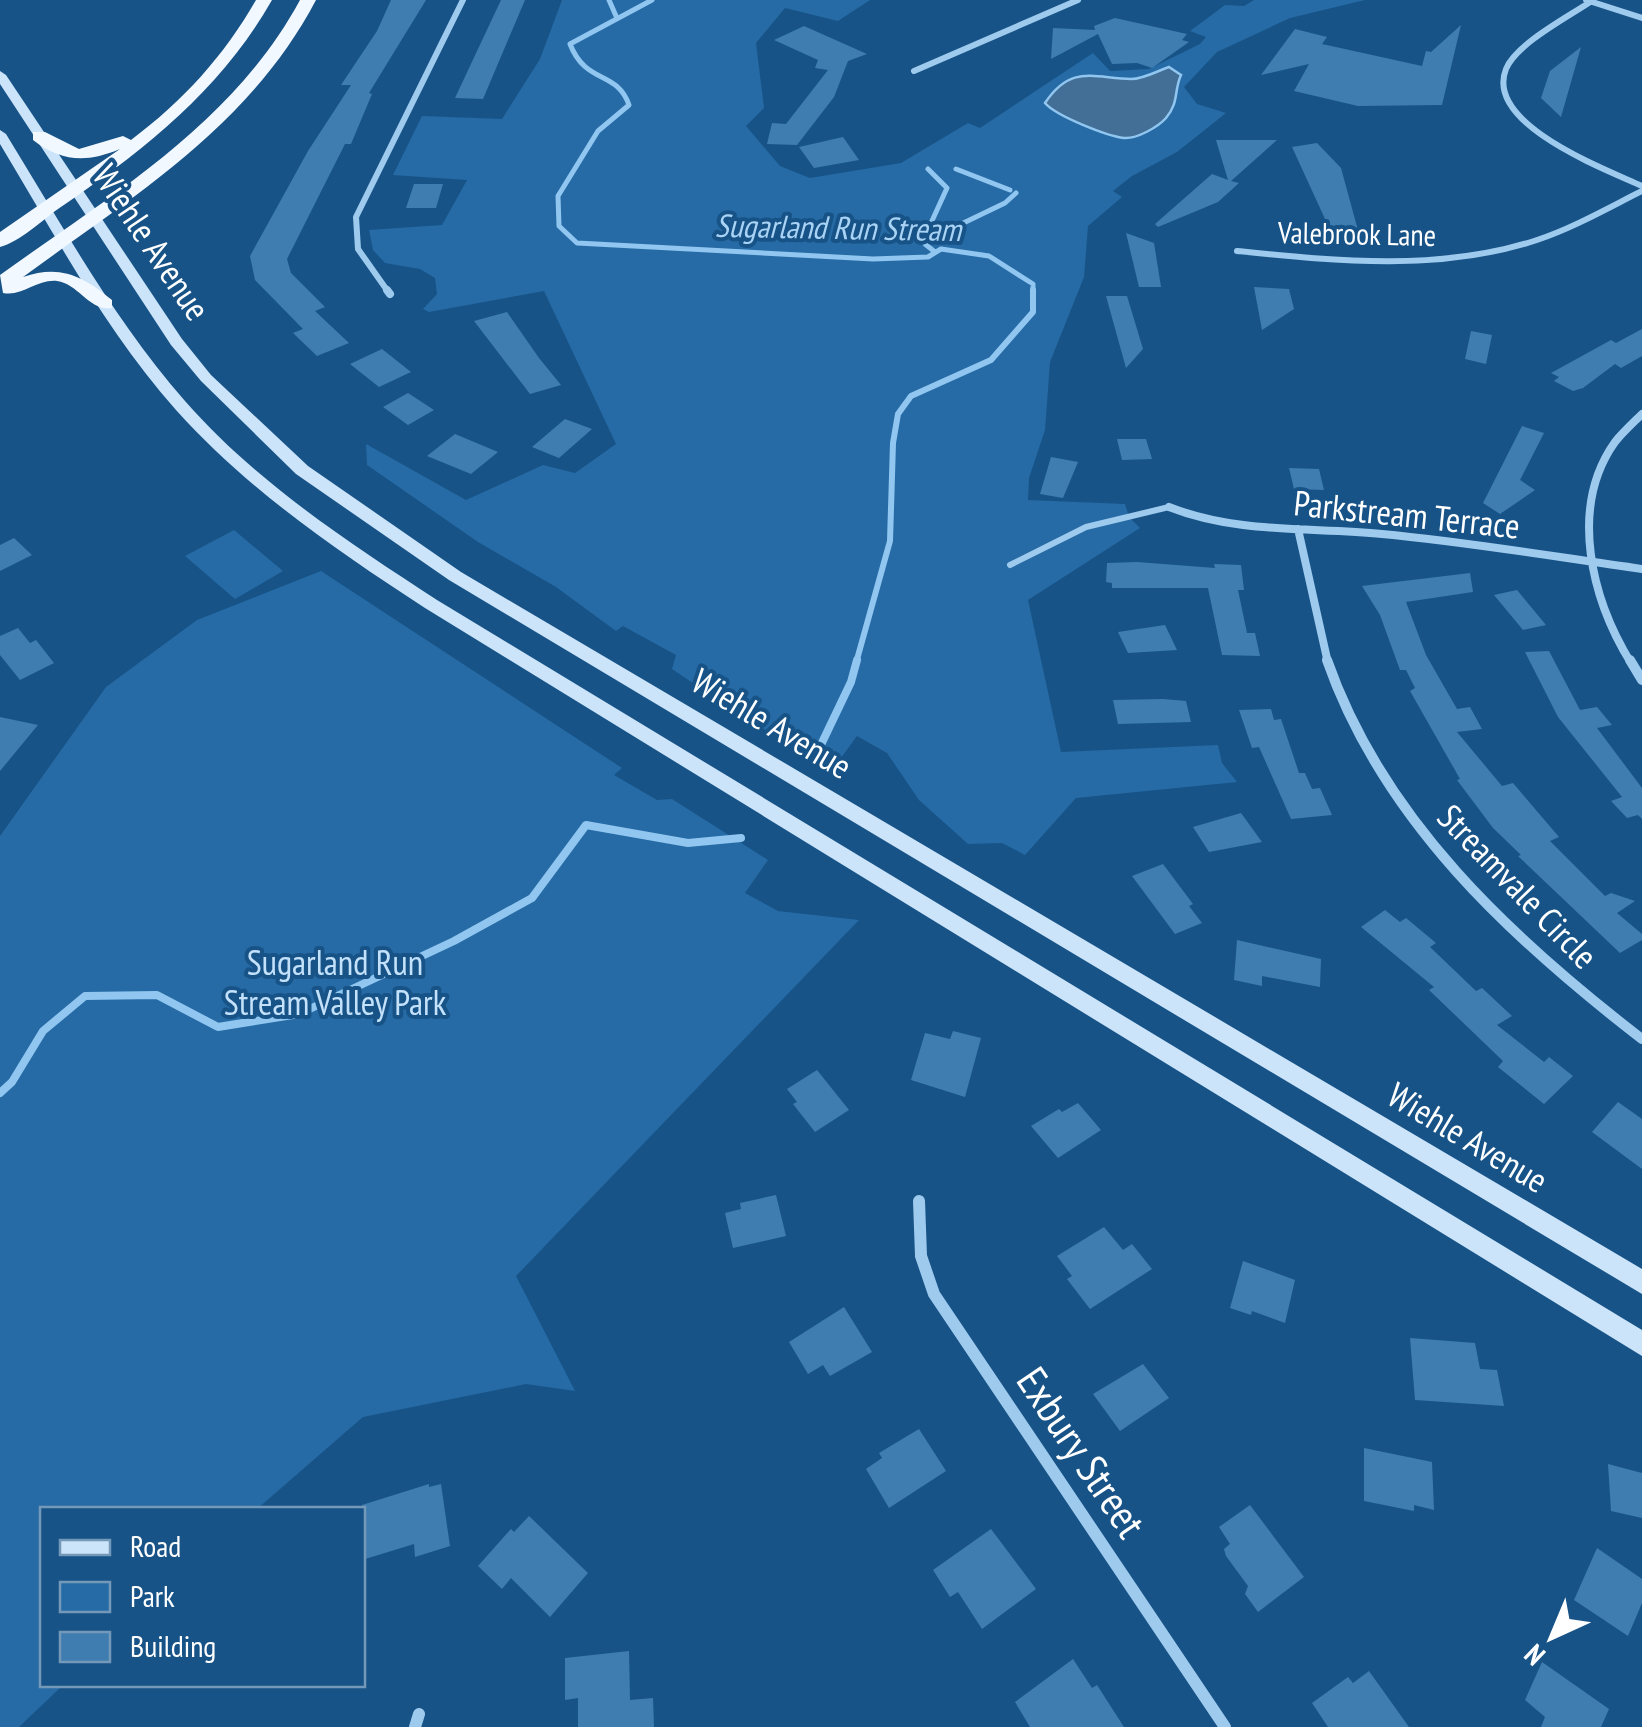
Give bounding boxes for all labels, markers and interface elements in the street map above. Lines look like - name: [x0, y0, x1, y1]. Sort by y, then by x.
- street label: Wiehle Avenue: [83, 155, 221, 329]
- water label: Sugarland Run Stream: [715, 204, 964, 250]
- street label: Valebrook Lane: [1277, 212, 1436, 254]
- street label: Parkstream Terrace: [1292, 479, 1522, 549]
- street label: Wiehle Avenue: [684, 657, 860, 789]
- street label: Streamvale Circle: [1428, 794, 1608, 978]
- park label: Sugarland Run Stream Valley Park: [224, 939, 447, 1025]
- street label: Wiehle Avenue: [1380, 1071, 1556, 1203]
- street label: Exbury Street: [1005, 1356, 1159, 1548]
- legend: [40, 1507, 365, 1687]
- text: Road: [130, 1526, 181, 1565]
- text: Park: [130, 1576, 175, 1615]
- north arrow: [1502, 1587, 1602, 1687]
- text: Building: [130, 1626, 216, 1665]
- text: N: [1516, 1637, 1553, 1674]

